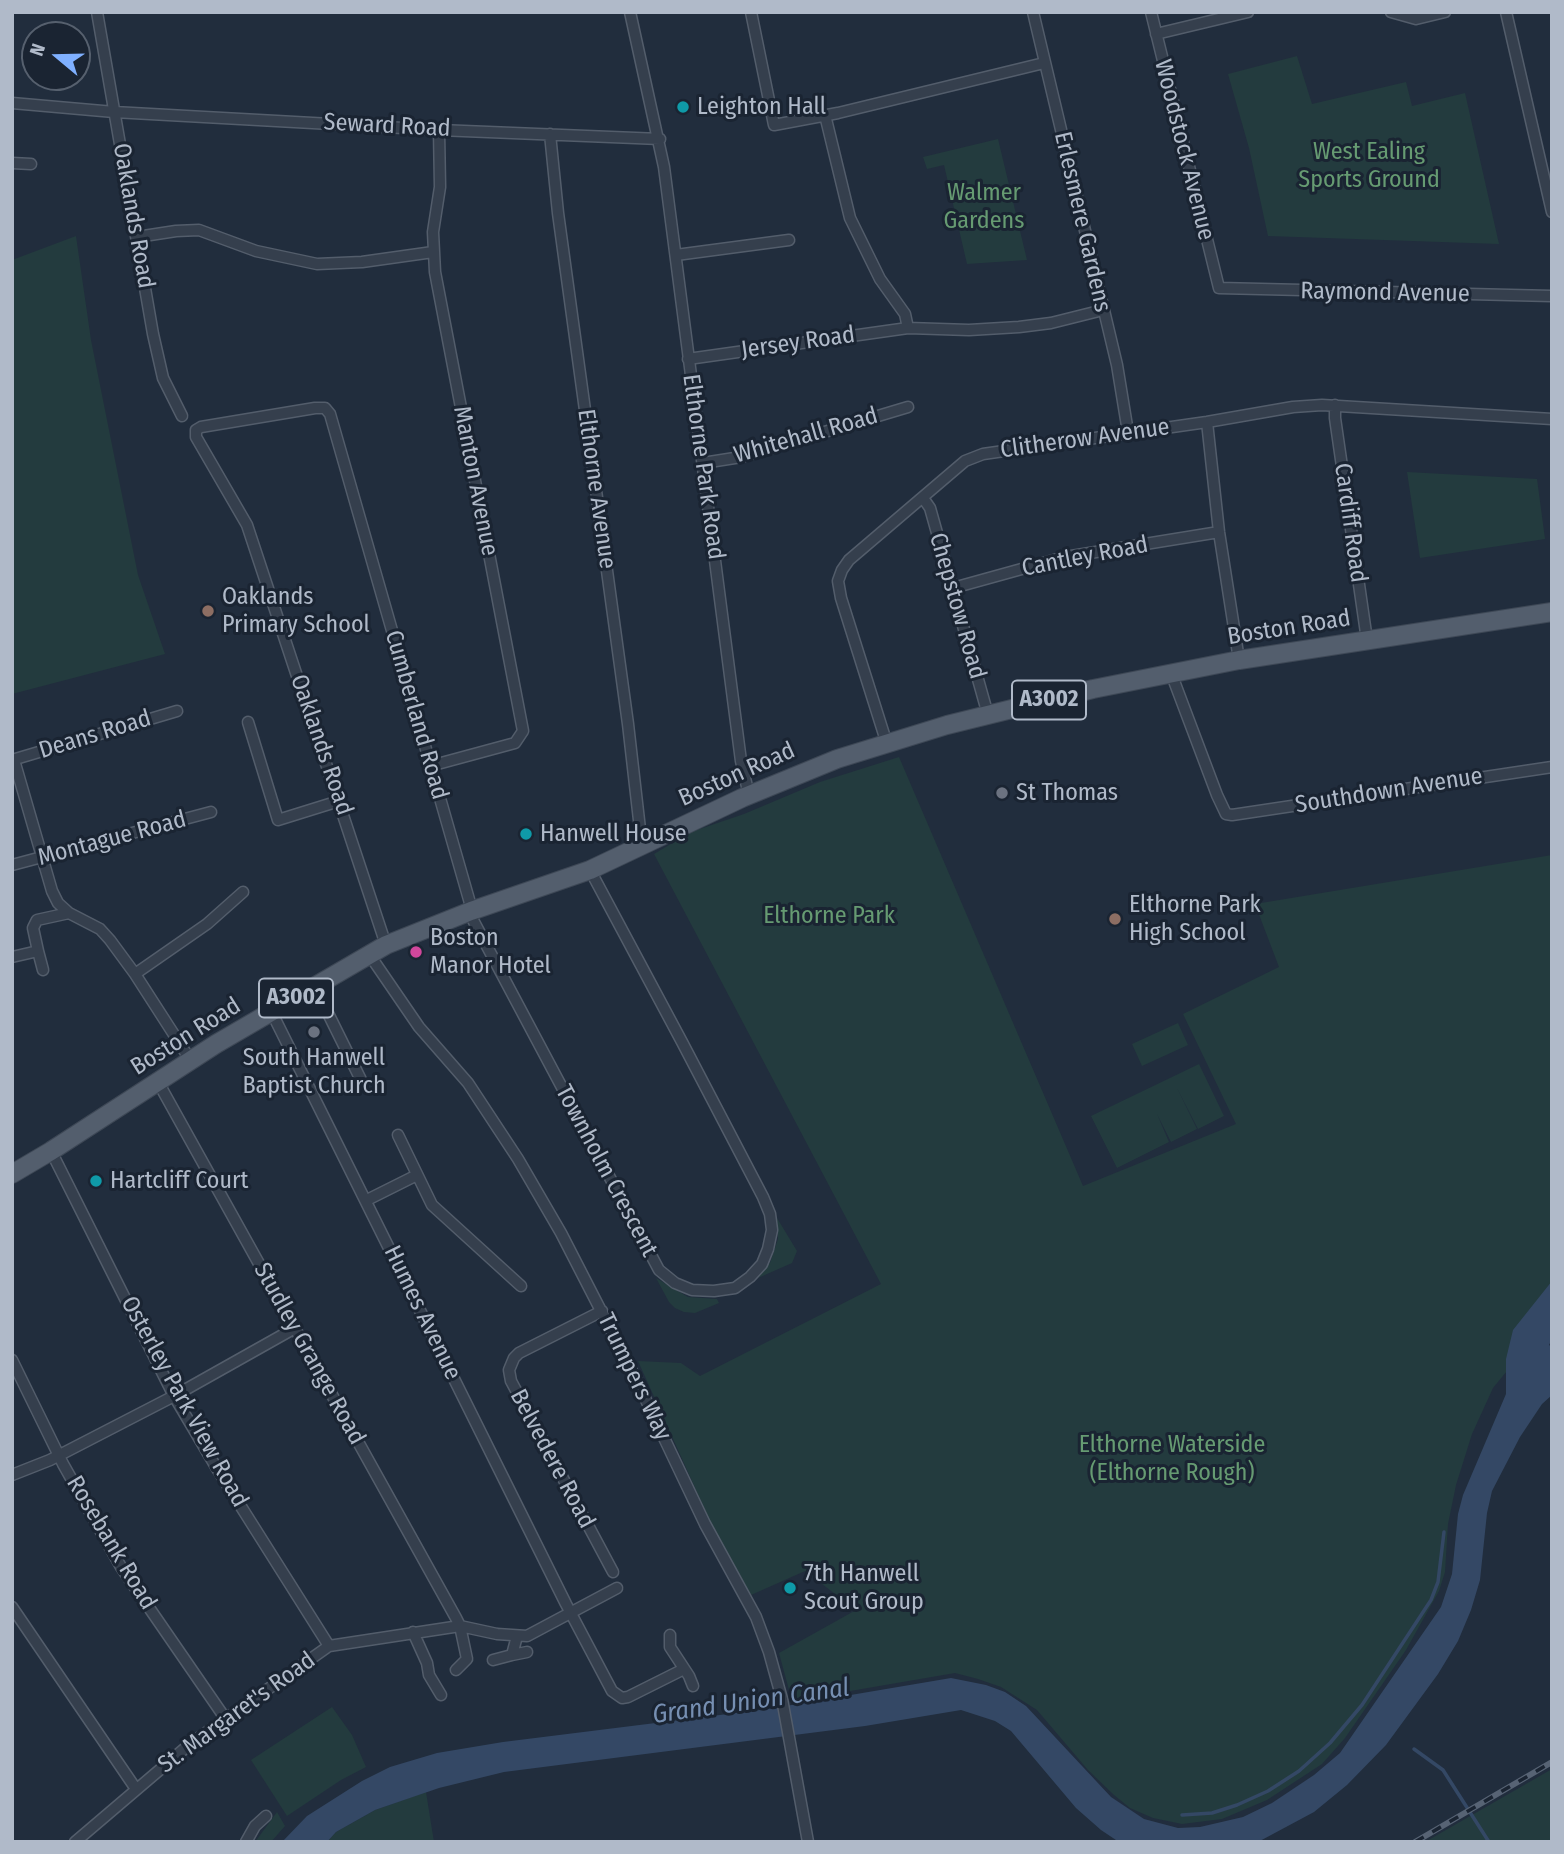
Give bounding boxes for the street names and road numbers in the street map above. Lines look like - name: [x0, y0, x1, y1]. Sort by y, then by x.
- street label: Woodstock Avenue: [1148, 57, 1220, 243]
- street label: Seward Road: [323, 108, 451, 144]
- street label: Erlesmere Gardens: [1047, 129, 1117, 315]
- street label: Oaklands Road: [106, 141, 160, 291]
- street label: Raymond Avenue: [1300, 277, 1470, 309]
- street label: Jersey Road: [739, 321, 857, 365]
- street label: Elthorne Park Road: [676, 372, 730, 562]
- street label: Whitehall Road: [731, 402, 881, 470]
- street label: Manton Avenue: [446, 404, 504, 558]
- street label: Elthorne Avenue: [571, 407, 621, 571]
- street label: Clitherow Avenue: [999, 413, 1171, 465]
- street label: Cardiff Road: [1327, 461, 1373, 585]
- street label: Chepstow Road: [922, 530, 992, 682]
- street label: Cantley Road: [1019, 531, 1151, 583]
- street label: Boston Road: [1225, 604, 1353, 652]
- street label: Cumberland Road: [378, 627, 454, 803]
- street label: Oaklands Road: [283, 671, 359, 819]
- road number: A3002: [1012, 680, 1086, 720]
- street label: Deans Road: [36, 704, 154, 766]
- street label: Boston Road: [674, 737, 800, 813]
- street label: Southdown Avenue: [1293, 762, 1485, 820]
- street label: Montague Road: [35, 805, 189, 873]
- road number: A3002: [259, 979, 333, 1018]
- street label: Boston Road: [126, 992, 246, 1082]
- street label: Townholm Crescent: [549, 1080, 663, 1262]
- street label: Humes Avenue: [377, 1241, 467, 1385]
- street label: Studley Grange Road: [247, 1258, 371, 1450]
- street label: Osterley Park View Road: [114, 1291, 254, 1513]
- street label: Trumpers Way: [591, 1309, 677, 1445]
- street label: Belvedere Road: [503, 1385, 601, 1533]
- street label: Rosebank Road: [60, 1471, 162, 1615]
- street label: St. Margaret's Road: [153, 1646, 321, 1780]

